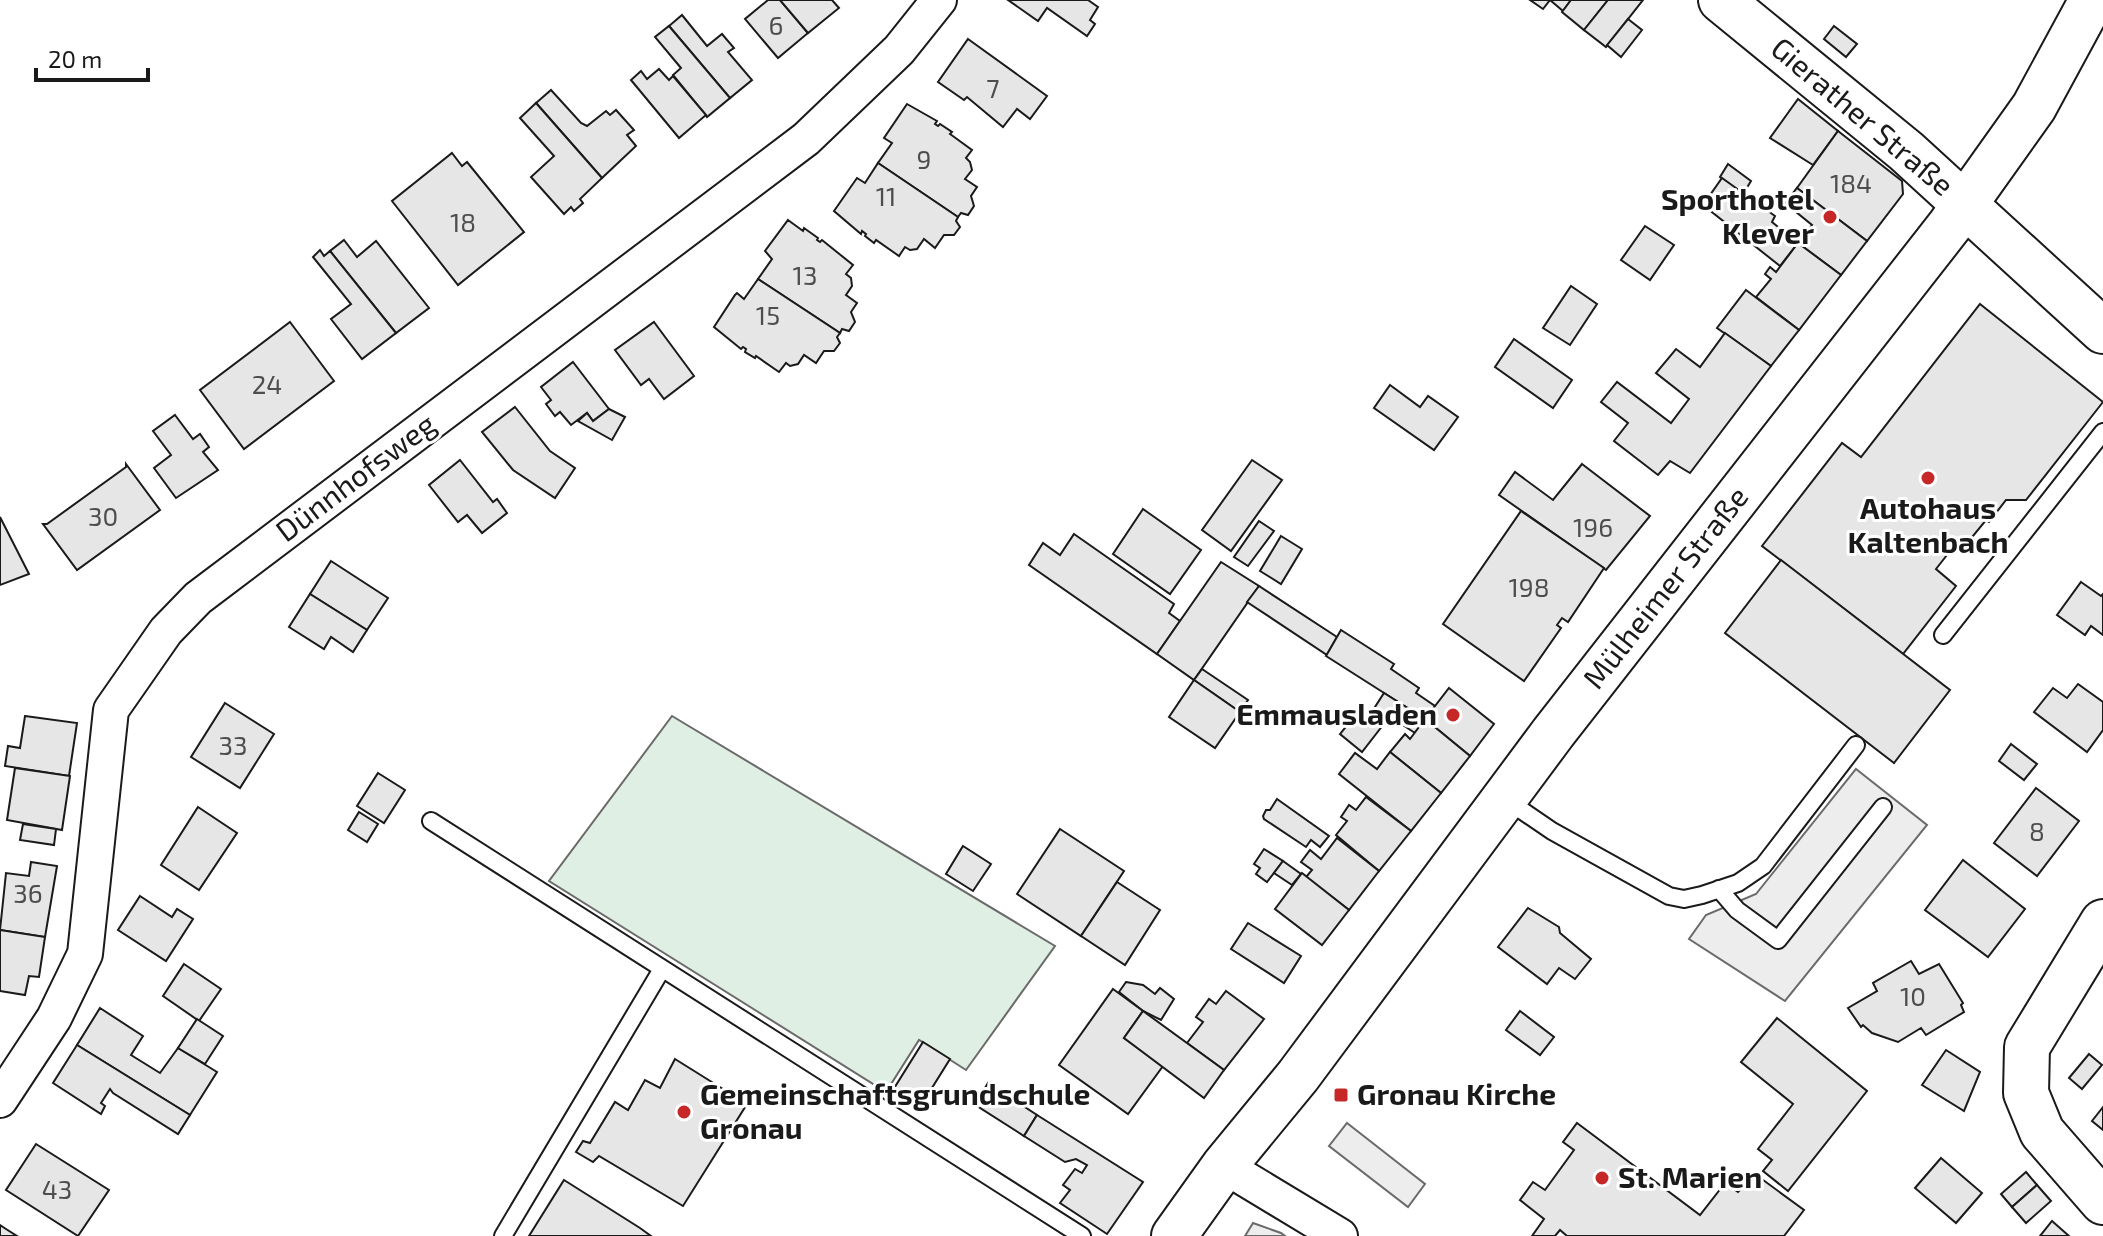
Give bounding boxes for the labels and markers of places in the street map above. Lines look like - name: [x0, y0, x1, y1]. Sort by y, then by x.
- place label: Sporthotel Klever: [1661, 180, 1814, 250]
- marker: Sporthotel Klever: [1821, 208, 1839, 226]
- marker: Autohaus Kaltenbach: [1919, 469, 1937, 487]
- place label: Autohaus Kaltenbach: [1847, 489, 2009, 559]
- place label: Emmausladen: [1236, 695, 1437, 731]
- marker: Emmausladen: [1444, 706, 1462, 724]
- place label: Gemeinschaftsgrundschule Gronau: [700, 1075, 1090, 1145]
- place label: Gronau Kirche: [1357, 1075, 1556, 1111]
- marker: Gronau Kirche: [1332, 1086, 1350, 1104]
- marker: Gemeinschaftsgrundschule Gronau: [675, 1103, 693, 1121]
- place label: St. Marien: [1618, 1158, 1762, 1194]
- marker: St. Marien: [1593, 1169, 1611, 1187]

